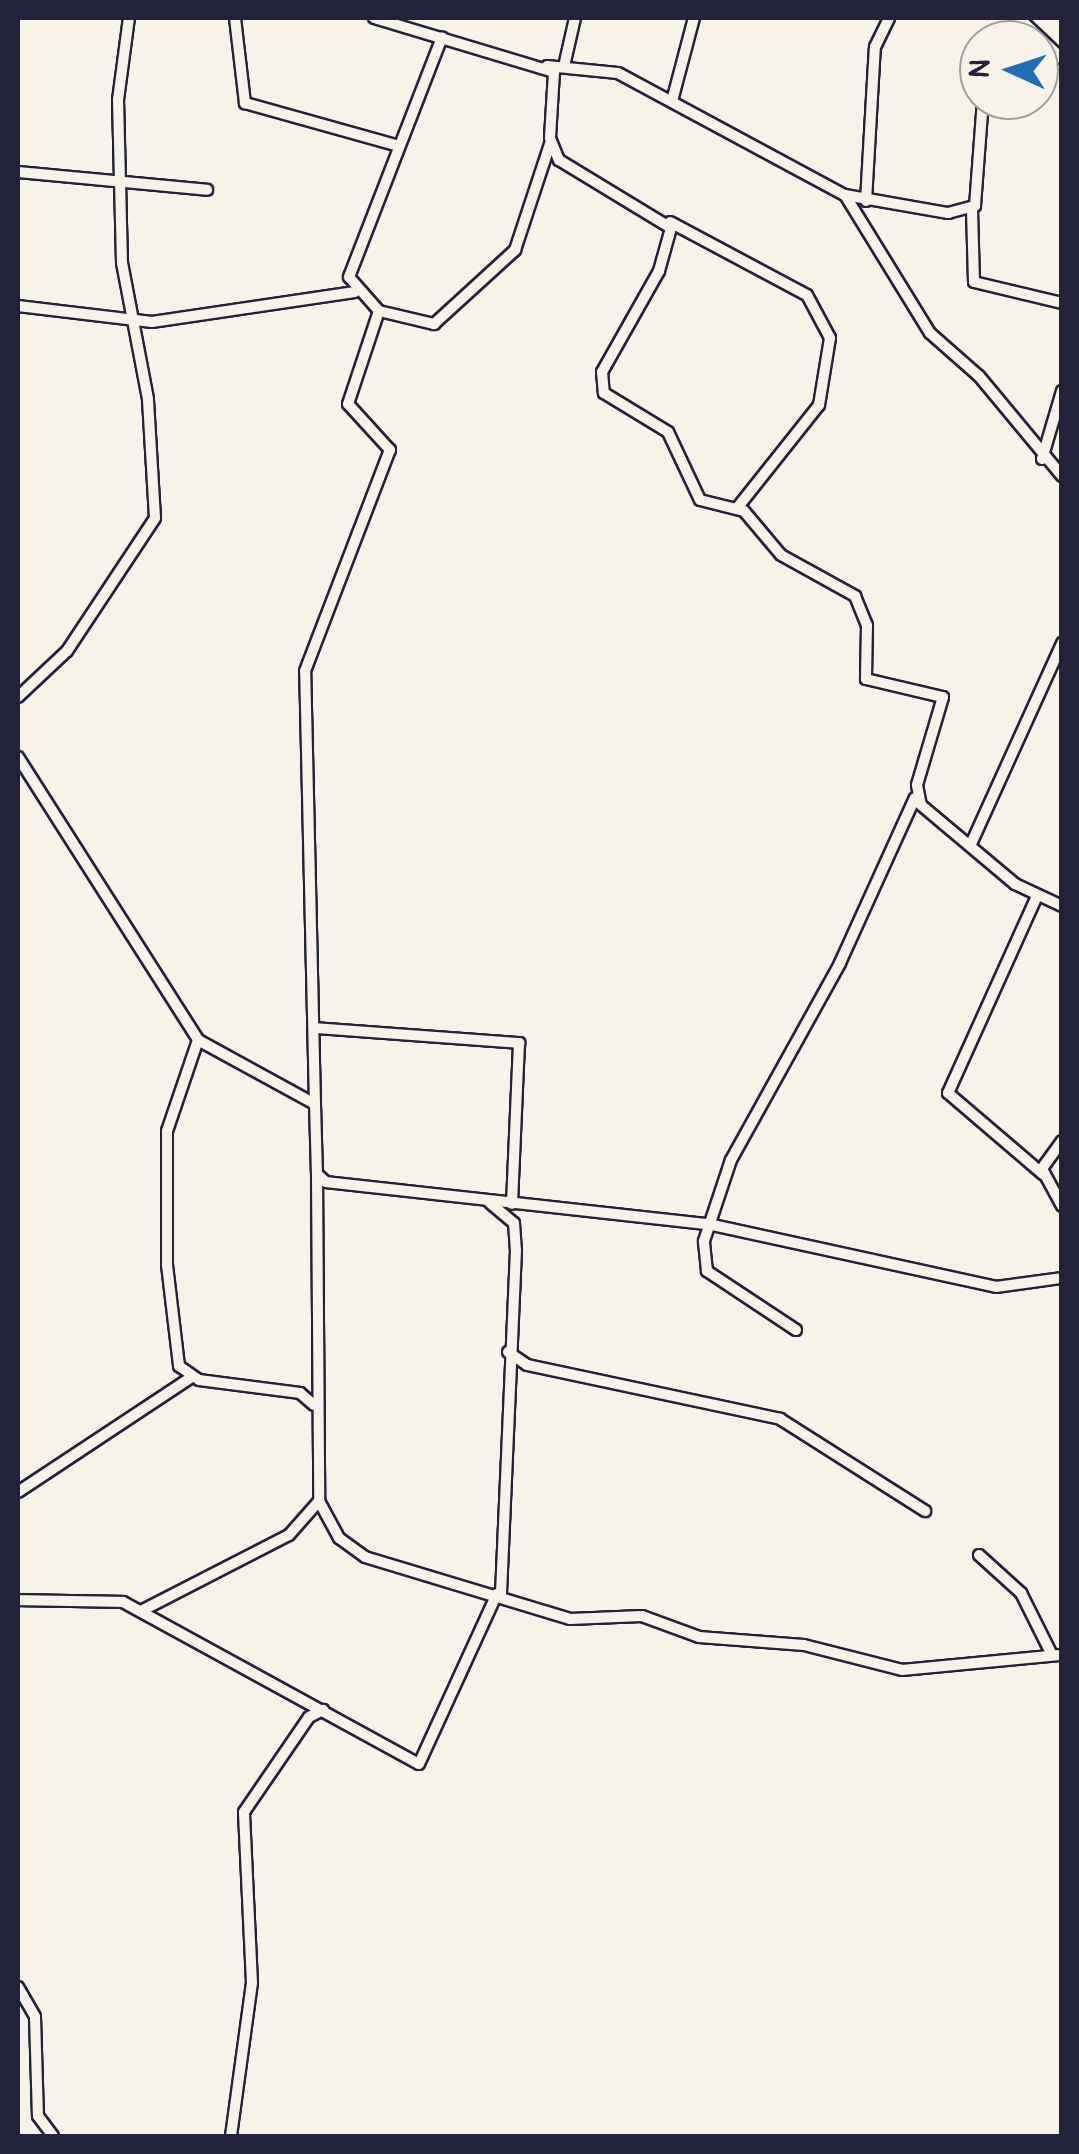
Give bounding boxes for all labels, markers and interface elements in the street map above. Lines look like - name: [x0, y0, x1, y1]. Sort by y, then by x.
- north arrow: [959, 20, 1059, 120]
- text: N: [963, 58, 999, 79]

